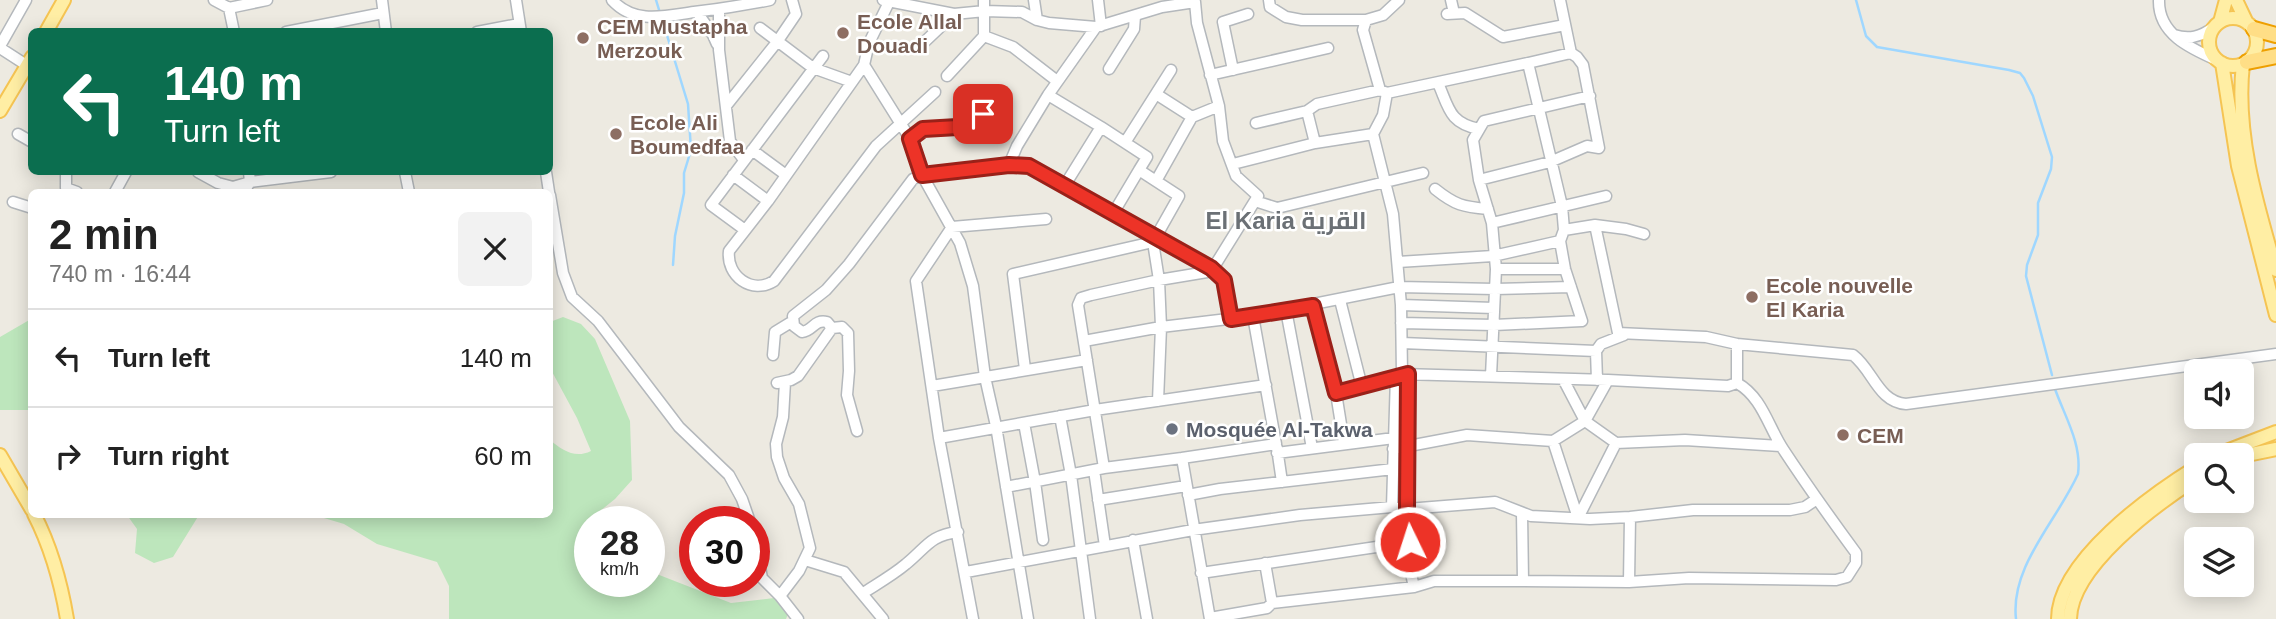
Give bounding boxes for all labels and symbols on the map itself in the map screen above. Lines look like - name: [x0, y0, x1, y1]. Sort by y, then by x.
- place label: Ecole Allal Douadi: [857, 10, 962, 57]
- place label: CEM Mustapha Merzouk: [597, 15, 748, 62]
- marker: Ecole Allal Douadi: [835, 25, 851, 41]
- marker: CEM Mustapha Merzouk: [575, 30, 591, 46]
- pin: [953, 84, 1013, 144]
- place label: Ecole Ali Boumedfaa: [630, 111, 745, 158]
- marker: Ecole Ali Boumedfaa: [608, 126, 624, 142]
- district label: El Karia القرية: [1206, 207, 1366, 235]
- place label: Ecole nouvelle El Karia: [1766, 274, 1913, 321]
- marker: Ecole nouvelle El Karia: [1744, 289, 1760, 305]
- place label: Mosquée Al-Takwa: [1186, 418, 1373, 441]
- marker: Mosquée Al-Takwa: [1164, 421, 1180, 437]
- place label: CEM: [1857, 424, 1904, 447]
- marker: CEM: [1835, 427, 1851, 443]
- position arrow: [1373, 505, 1447, 579]
- speed limit sign: 30: [679, 506, 770, 597]

